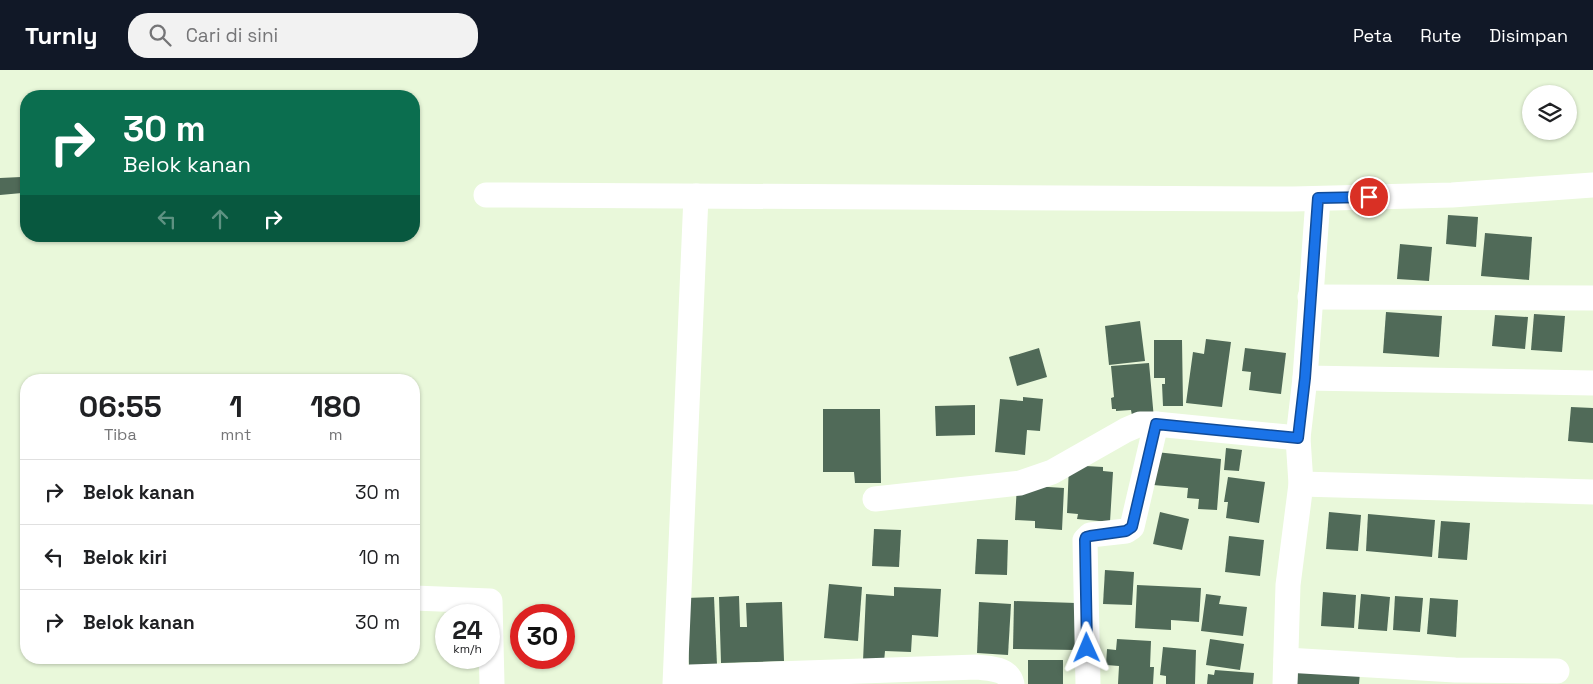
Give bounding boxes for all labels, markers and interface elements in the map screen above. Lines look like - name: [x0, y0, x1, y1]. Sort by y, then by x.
- search box: [128, 13, 478, 58]
- text: Turnly: [25, 20, 98, 51]
- icon: search: [146, 21, 174, 49]
- text: Cari di sini: [186, 23, 278, 48]
- text: Peta: [1353, 24, 1392, 47]
- text: Rute: [1420, 24, 1461, 47]
- text: Disimpan: [1489, 24, 1568, 47]
- map controls: [1522, 85, 1577, 140]
- button: layers: [1522, 85, 1577, 140]
- text: 30 m: [123, 107, 206, 151]
- icon: right: [40, 110, 105, 175]
- text: Belok kanan: [123, 150, 251, 178]
- pin: [1348, 176, 1390, 218]
- icon: arrive: [1355, 183, 1383, 211]
- icon: left: [153, 205, 181, 233]
- icon: ahead: [206, 205, 234, 233]
- icon: right: [259, 205, 287, 233]
- text: 06:55: [79, 387, 162, 426]
- text: 1: [229, 387, 243, 426]
- text: 180: [310, 387, 361, 426]
- text: Tiba: [104, 424, 137, 445]
- text: mnt: [221, 424, 251, 445]
- text: m: [329, 424, 343, 445]
- icon: right: [40, 478, 68, 506]
- text: Belok kanan: [83, 480, 195, 505]
- text: 30 m: [355, 480, 400, 505]
- icon: left: [40, 543, 68, 571]
- text: Belok kiri: [83, 545, 167, 570]
- text: 10 m: [359, 545, 400, 570]
- speed limit sign: 30: [510, 604, 575, 669]
- icon: right: [40, 608, 68, 636]
- text: Belok kanan: [83, 610, 195, 635]
- text: 30 m: [355, 610, 400, 635]
- text: 24: [452, 614, 483, 646]
- position arrow: [1060, 621, 1112, 673]
- text: km/h: [453, 641, 482, 657]

